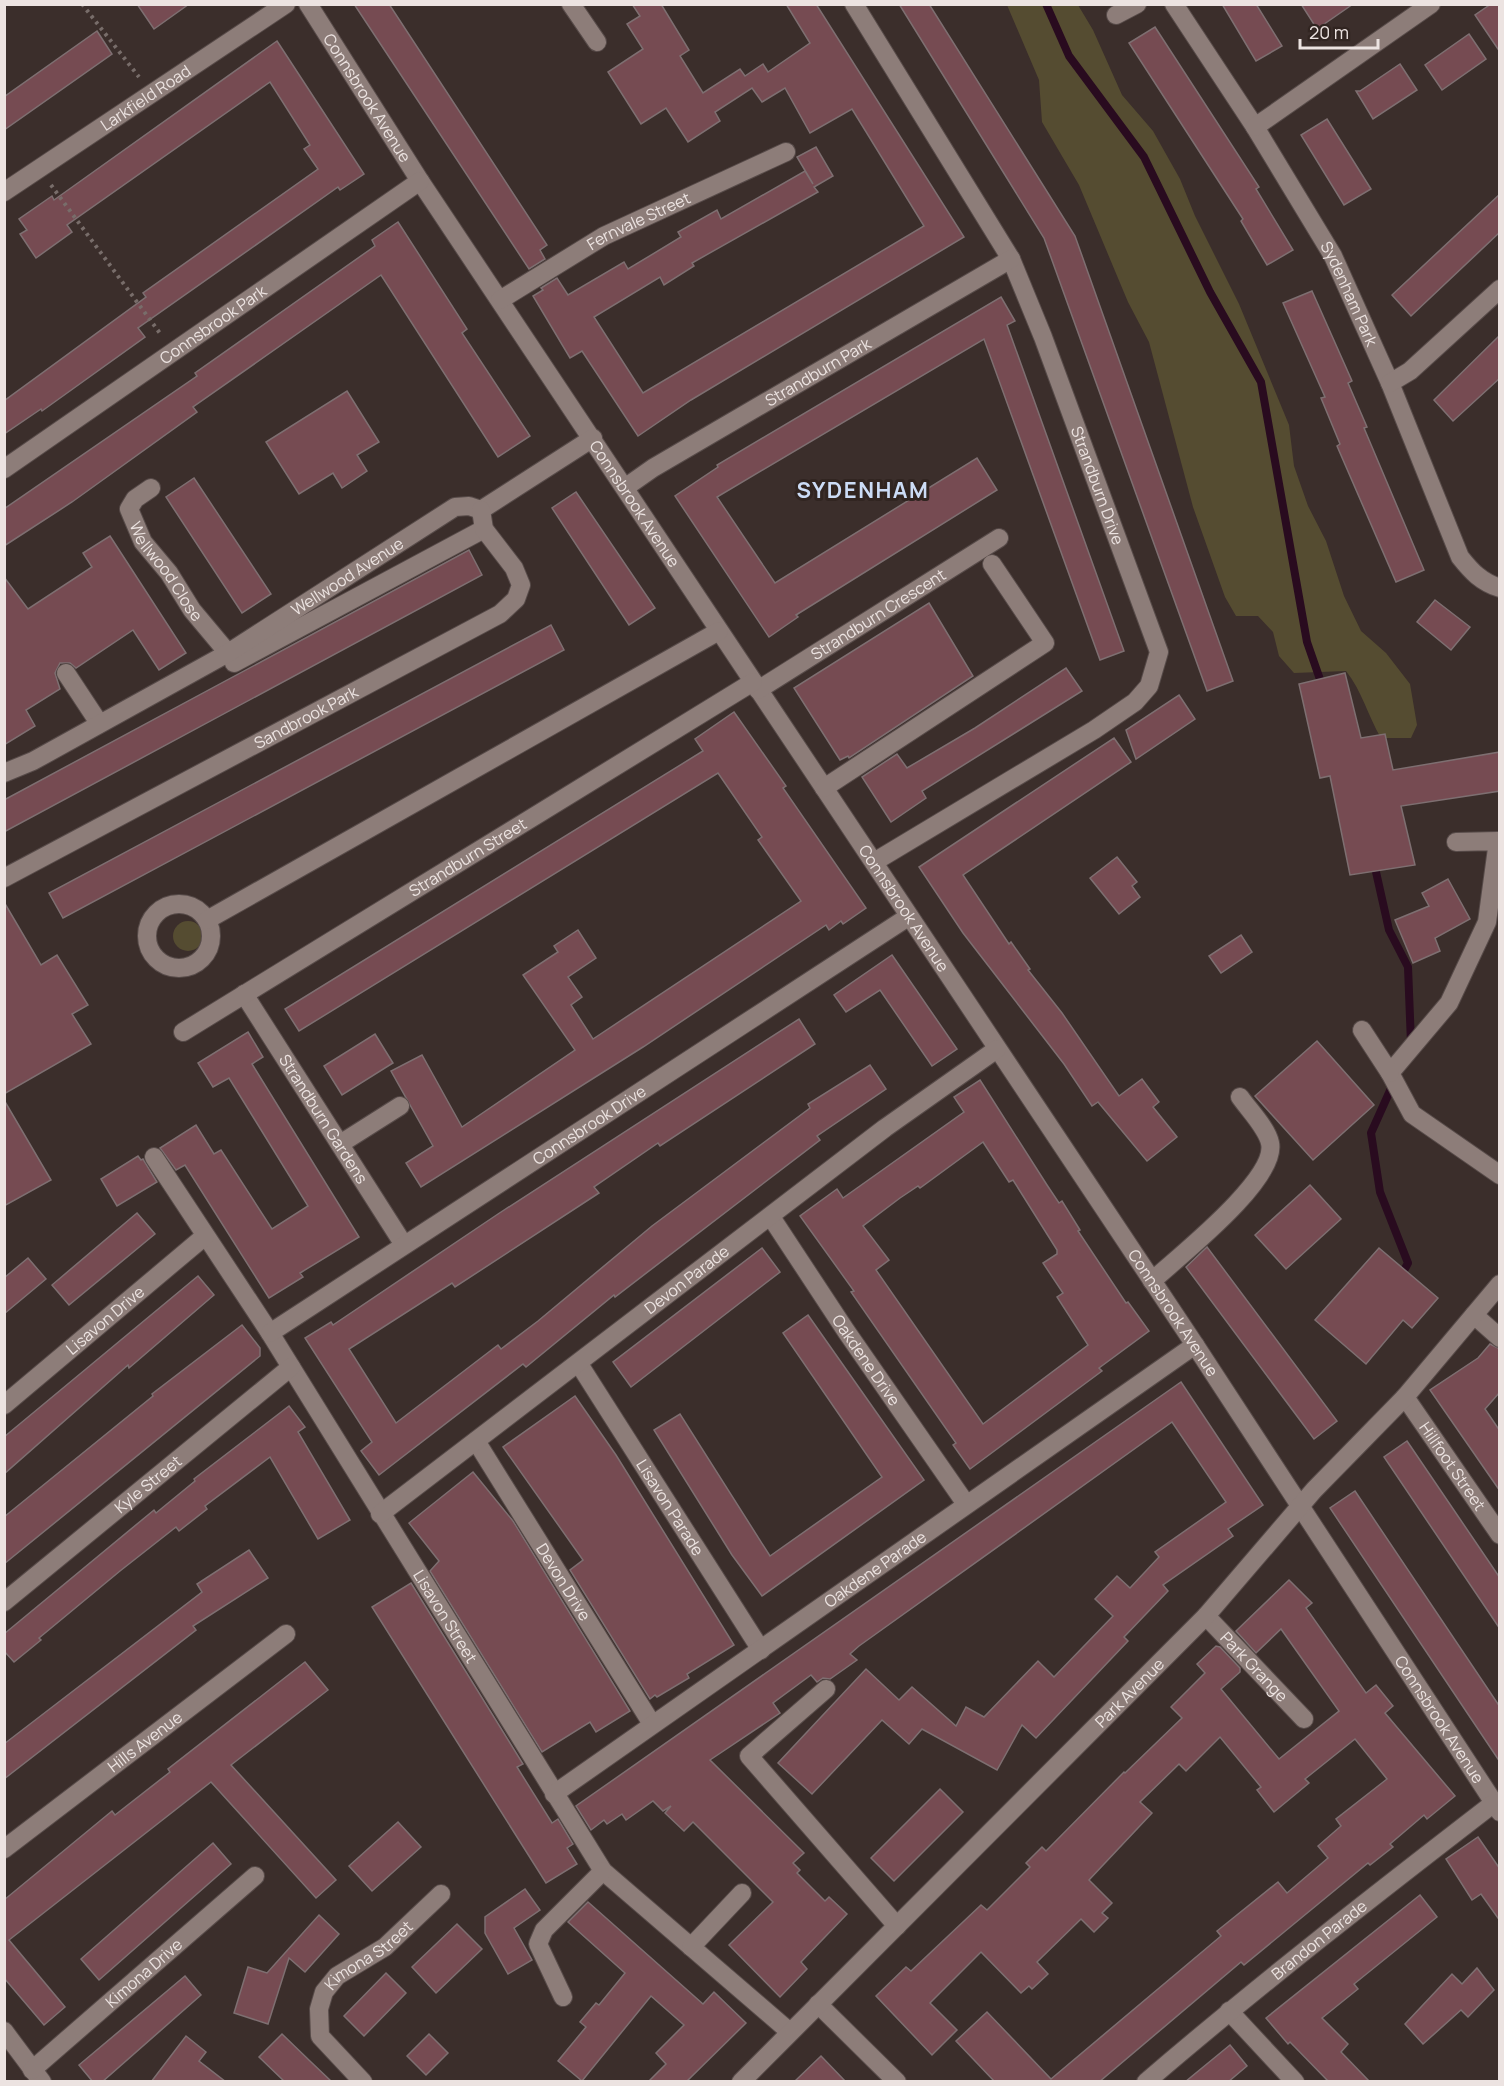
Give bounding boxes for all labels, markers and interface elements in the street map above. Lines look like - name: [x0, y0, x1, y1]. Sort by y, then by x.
- scale bar: [1300, 12, 1378, 50]
- text: 20 m: [1309, 20, 1349, 44]
- street label: Connsbrook Avenue: [318, 29, 416, 166]
- street label: Larkfield Road: [96, 60, 195, 136]
- street label: Fernvale Street: [583, 187, 694, 255]
- street label: Sydenham Park: [1316, 237, 1383, 350]
- street label: Connsbrook Park: [155, 279, 272, 369]
- street label: Strandburn Park: [761, 332, 876, 411]
- street label: Strandburn Drive: [1066, 423, 1130, 548]
- street label: Connsbrook Avenue: [585, 436, 685, 571]
- district label: SYDENHAM: [797, 475, 929, 505]
- street label: Wellwood Close: [125, 518, 208, 626]
- street label: Wellwood Avenue: [287, 532, 408, 621]
- street label: Strandburn Crescent: [806, 563, 950, 665]
- street label: Sandbrook Park: [250, 680, 363, 754]
- street label: Strandburn Street: [405, 813, 531, 902]
- street label: Connsbrook Avenue: [854, 840, 954, 976]
- street label: Strandburn Gardens: [274, 1050, 373, 1188]
- street label: Connsbrook Drive: [528, 1080, 650, 1170]
- street label: Devon Parade: [640, 1240, 734, 1319]
- street label: Connsbrook Avenue: [1123, 1245, 1224, 1381]
- street label: Lisavon Drive: [61, 1281, 149, 1359]
- street label: Oakdene Drive: [827, 1310, 906, 1410]
- street label: Hillfoot Street: [1414, 1417, 1491, 1515]
- street label: Kyle Street: [110, 1450, 186, 1518]
- street label: Lisavon Parade: [631, 1455, 709, 1560]
- street label: Oakdene Parade: [820, 1526, 931, 1613]
- street label: Devon Drive: [531, 1539, 596, 1625]
- street label: Lisavon Street: [408, 1565, 483, 1667]
- street label: Park Grange: [1216, 1627, 1293, 1707]
- street label: Connsbrook Avenue: [1390, 1651, 1489, 1787]
- street label: Park Avenue: [1090, 1653, 1169, 1732]
- street label: Hills Avenue: [103, 1706, 187, 1777]
- street label: Brandon Parade: [1266, 1895, 1371, 1985]
- street label: Kimona Street: [319, 1916, 417, 1994]
- street label: Kimona Drive: [100, 1933, 187, 2012]

